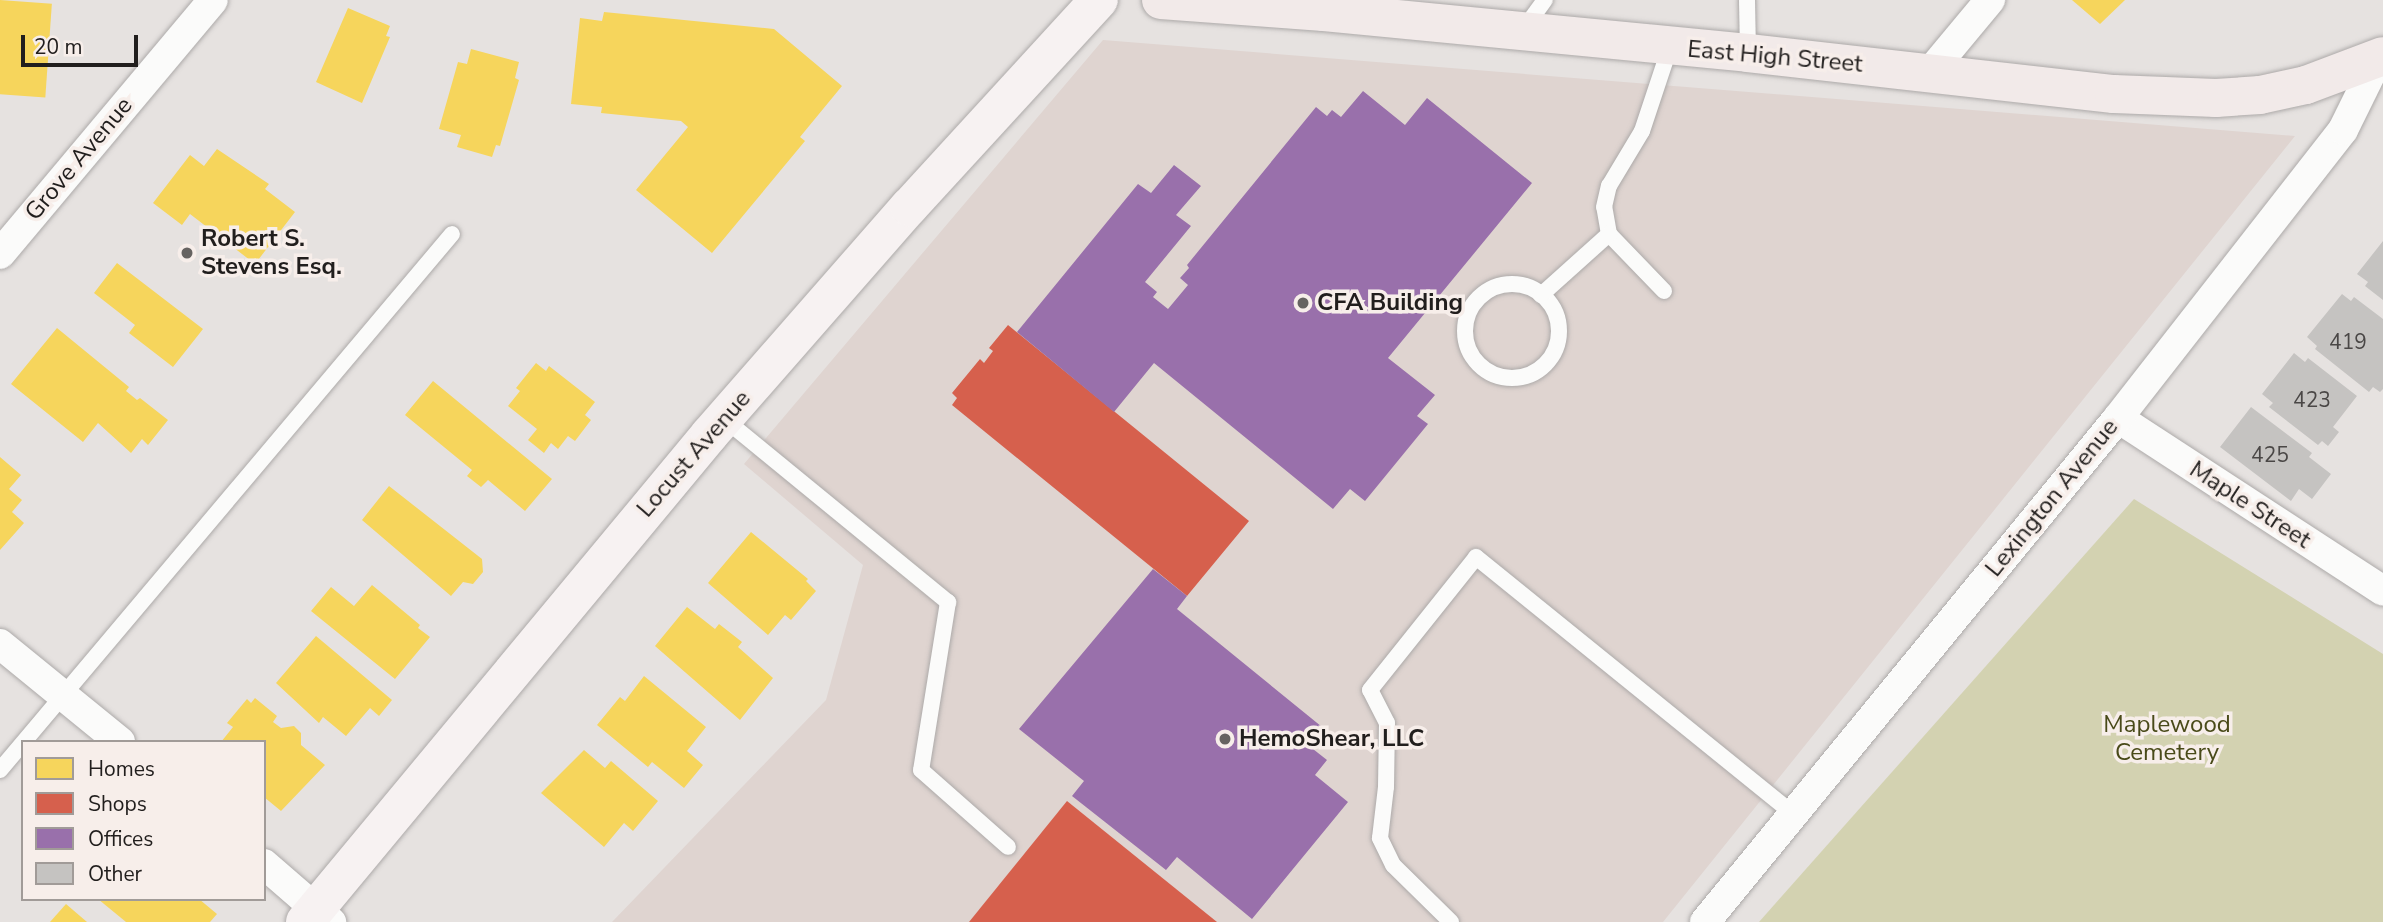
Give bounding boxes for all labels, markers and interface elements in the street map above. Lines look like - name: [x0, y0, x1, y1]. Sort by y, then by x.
- scale bar: [24, 21, 142, 65]
- text: 20 m: [34, 33, 83, 61]
- street label: East High Street: [1686, 35, 1864, 79]
- street label: Grove Avenue: [19, 92, 139, 226]
- place label: Robert S. Stevens Esq.: [201, 225, 342, 281]
- marker: Robert S. Stevens Esq.: [179, 245, 195, 261]
- place label: CFA Building: [1317, 289, 1463, 317]
- marker: CFA Building: [1295, 295, 1311, 311]
- house number: 419: [2329, 329, 2367, 355]
- street label: Locust Avenue: [631, 385, 757, 523]
- house number: 423: [2293, 387, 2331, 413]
- street label: Lexington Avenue: [1980, 413, 2124, 583]
- house number: 425: [2251, 442, 2289, 468]
- street label: Maple Street: [2184, 455, 2316, 555]
- park label: Maplewood Cemetery: [2103, 711, 2231, 767]
- place label: HemoShear, LLC: [1239, 725, 1424, 753]
- marker: HemoShear, LLC: [1217, 731, 1233, 747]
- legend: [21, 740, 266, 901]
- text: Homes: [88, 755, 155, 783]
- text: Shops: [88, 790, 147, 818]
- text: Offices: [88, 825, 153, 853]
- text: Other: [88, 860, 142, 888]

